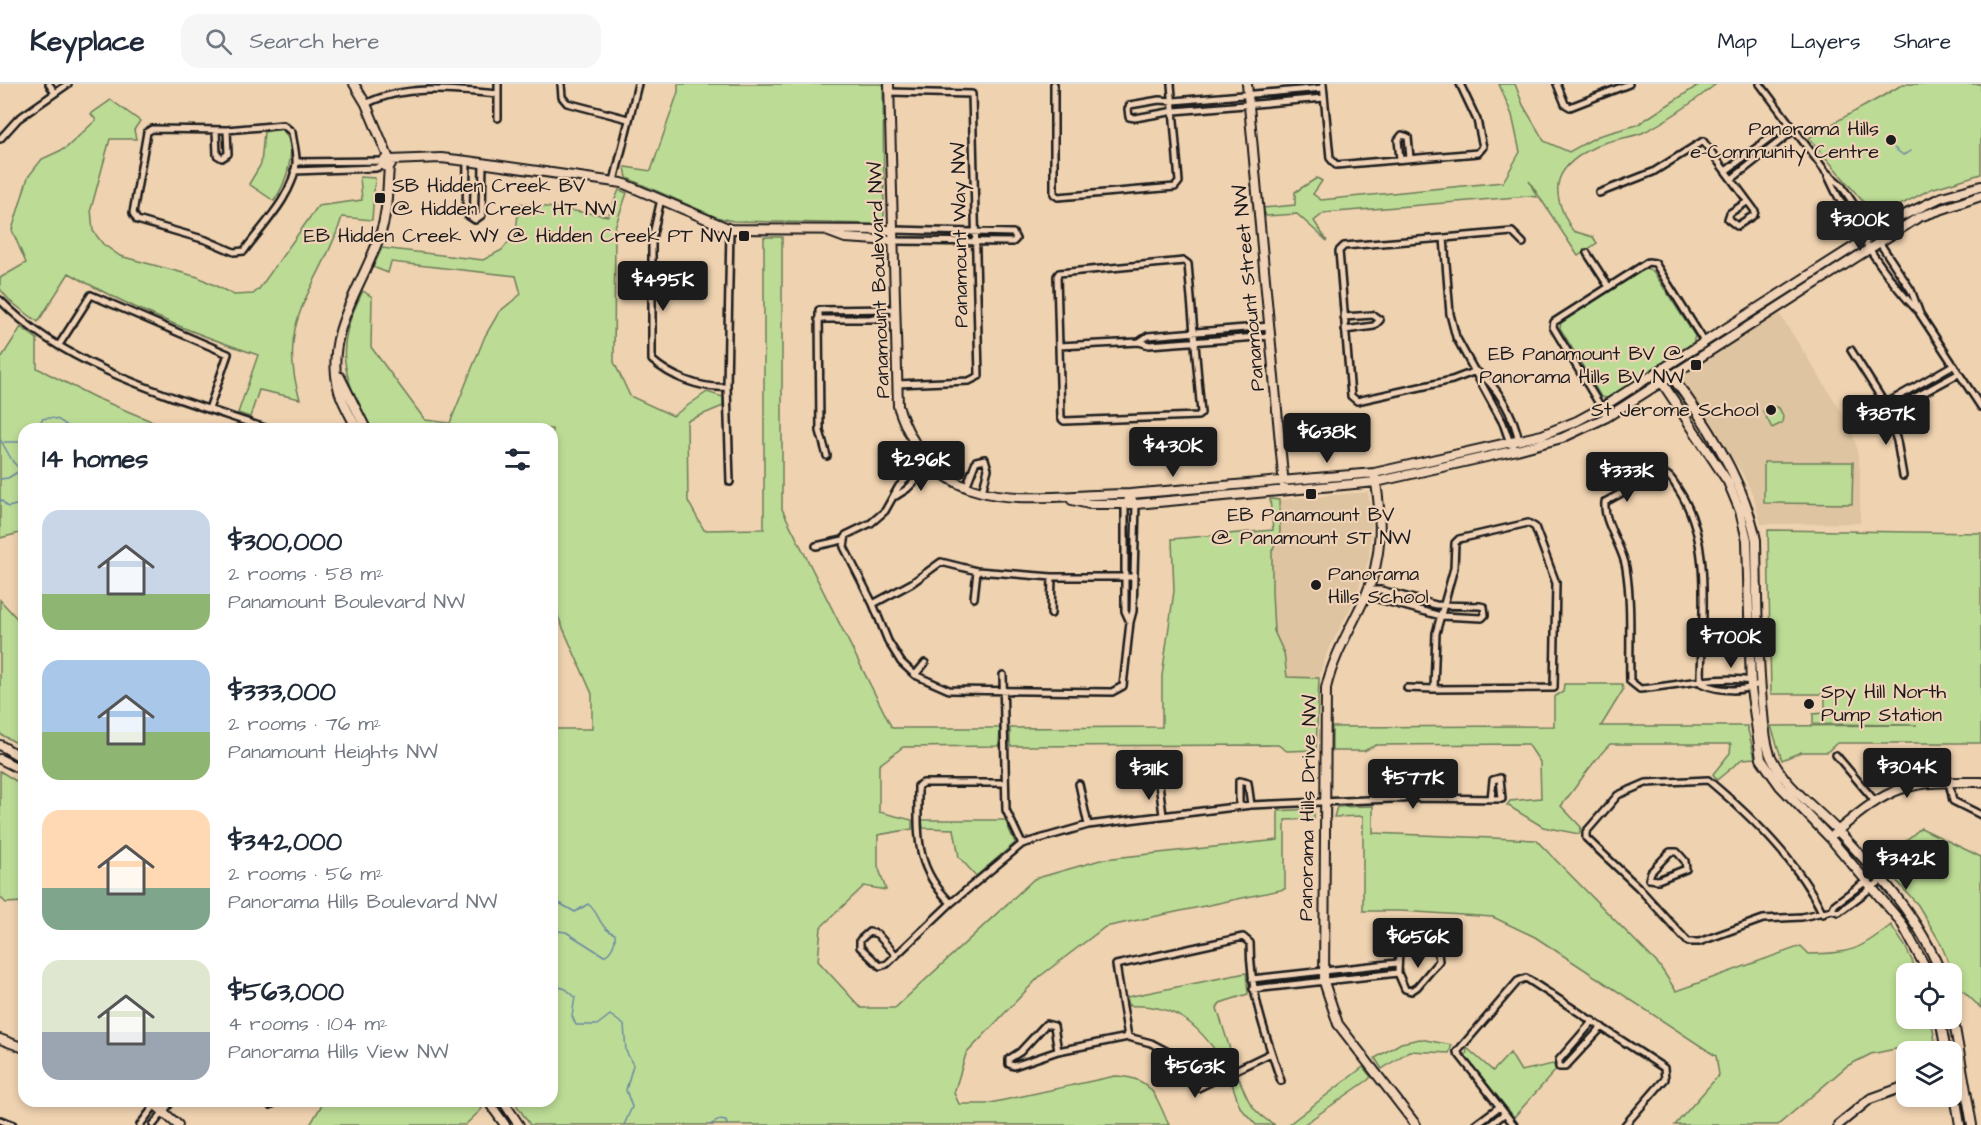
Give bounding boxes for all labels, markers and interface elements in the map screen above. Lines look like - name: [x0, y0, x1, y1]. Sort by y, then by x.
- search box: [181, 14, 601, 68]
- text: Keyplace: [30, 22, 145, 61]
- icon: search: [202, 25, 235, 58]
- text: Search here: [250, 26, 379, 57]
- text: Map: [1717, 27, 1757, 56]
- text: Layers: [1790, 27, 1860, 56]
- text: Share: [1893, 27, 1951, 56]
- place label: Panorama Hills e-Community Centre: [1690, 115, 1879, 167]
- marker: Panorama Hills e-Community Centre: [1884, 133, 1898, 147]
- street label: Panamount Way NW: [944, 142, 977, 328]
- street label: Panamount Boulevard NW: [861, 161, 897, 399]
- place label: SB Hidden Creek BV @ Hidden Creek HT NW: [392, 172, 617, 223]
- street label: Panamount Street NW: [1226, 183, 1272, 392]
- marker: SB Hidden Creek BV @ Hidden Creek HT NW: [373, 191, 387, 205]
- pin: $300K: [1818, 201, 1902, 252]
- text: $300K: [1831, 206, 1889, 234]
- place label: EB Hidden Creek WY @ Hidden Creek PT NW: [304, 222, 732, 250]
- marker: EB Hidden Creek WY @ Hidden Creek PT NW: [737, 229, 751, 243]
- pin: $495K: [621, 261, 705, 312]
- text: $495K: [632, 266, 694, 294]
- place label: EB Panamount BV @ Panorama Hills BV NW: [1479, 340, 1684, 391]
- marker: EB Panamount BV @ Panorama Hills BV NW: [1689, 358, 1703, 372]
- pin: $387K: [1844, 395, 1928, 446]
- place label: St Jerome School: [1591, 396, 1759, 424]
- text: $387K: [1857, 400, 1915, 428]
- marker: St Jerome School: [1764, 403, 1778, 417]
- pin: $638K: [1285, 413, 1369, 464]
- text: $638K: [1298, 418, 1356, 446]
- pin: $430K: [1131, 427, 1215, 478]
- text: $430K: [1143, 432, 1203, 460]
- text: 14 homes: [42, 441, 148, 477]
- pin: $296K: [879, 441, 963, 492]
- icon: filters: [501, 443, 534, 476]
- text: $296K: [892, 446, 950, 474]
- pin: $333K: [1585, 452, 1669, 503]
- text: $333K: [1600, 457, 1654, 485]
- marker: EB Panamount BV @ Panamount ST NW: [1304, 487, 1318, 501]
- place label: EB Panamount BV @ Panamount ST NW: [1211, 501, 1411, 552]
- text: $300,000: [228, 524, 342, 560]
- icon: home: [90, 534, 162, 606]
- text: 2 rooms · 58 m²: [228, 560, 384, 588]
- place label: Panorama Hills School: [1328, 560, 1429, 611]
- marker: Panorama Hills School: [1309, 578, 1323, 592]
- text: Panamount Boulevard NW: [228, 588, 465, 616]
- pin: $700K: [1689, 618, 1773, 669]
- text: $700K: [1701, 623, 1761, 651]
- text: $333,000: [228, 674, 336, 710]
- place label: Spy Hill North Pump Station: [1821, 678, 1946, 729]
- icon: home: [90, 684, 162, 756]
- street label: Panorama Hills Drive NW: [1292, 694, 1324, 921]
- marker: Spy Hill North Pump Station: [1802, 697, 1816, 711]
- text: 2 rooms · 76 m²: [228, 710, 381, 738]
- text: Panamount Heights NW: [228, 738, 438, 766]
- pin: $304K: [1865, 748, 1949, 799]
- pin: $311K: [1107, 750, 1191, 801]
- text: $304K: [1877, 753, 1937, 781]
- text: $311K: [1130, 755, 1168, 783]
- pin: $577K: [1371, 759, 1455, 810]
- text: $577K: [1382, 764, 1444, 792]
- text: $342,000: [228, 824, 342, 860]
- icon: home: [90, 834, 162, 906]
- pin: $342K: [1864, 840, 1948, 891]
- text: $342K: [1877, 845, 1935, 873]
- text: 2 rooms · 56 m²: [228, 860, 383, 888]
- text: Panorama Hills Boulevard NW: [228, 888, 497, 916]
- pin: $656K: [1376, 918, 1460, 969]
- text: $656K: [1387, 923, 1449, 951]
- map controls: [1896, 963, 1962, 1107]
- button: locate: [1896, 963, 1962, 1029]
- text: $563,000: [228, 974, 344, 1010]
- icon: home: [90, 984, 162, 1056]
- text: 4 rooms · 104 m²: [228, 1010, 387, 1038]
- text: Panorama Hills View NW: [228, 1038, 449, 1066]
- button: layers: [1896, 1041, 1962, 1107]
- pin: $563K: [1153, 1048, 1237, 1099]
- text: $563K: [1165, 1053, 1225, 1081]

